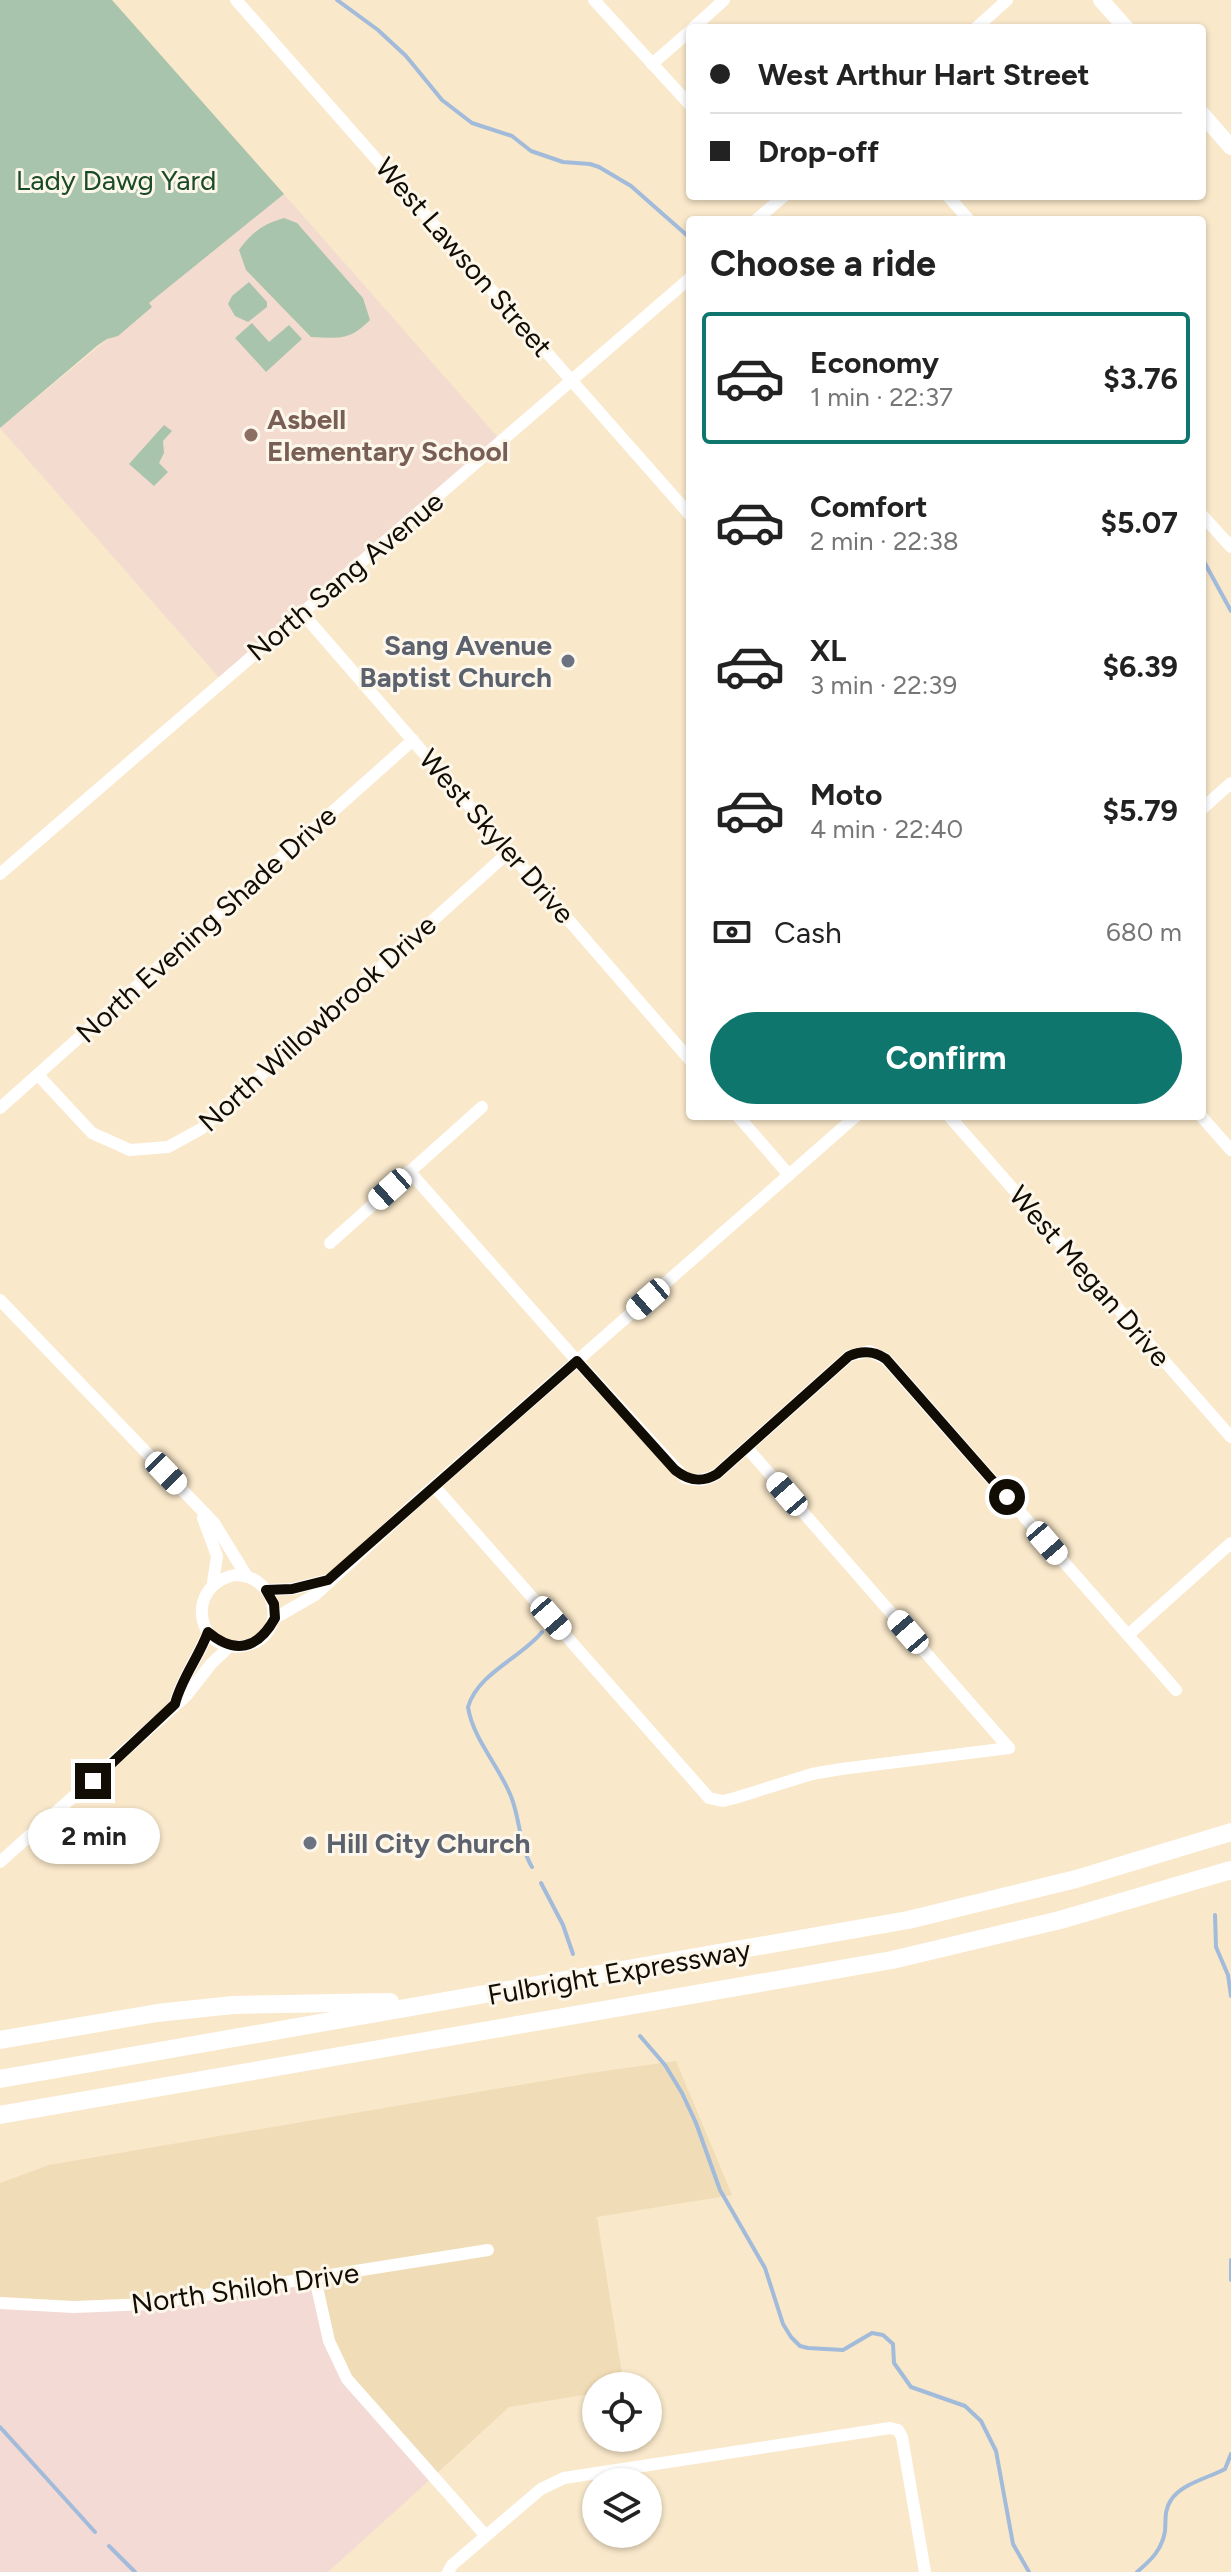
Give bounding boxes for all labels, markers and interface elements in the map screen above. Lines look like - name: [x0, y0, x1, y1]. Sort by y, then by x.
- text: West Arthur Hart Street: [758, 56, 1090, 93]
- text: Drop-off: [758, 133, 879, 170]
- street label: West Lawson Street: [368, 151, 560, 363]
- park label: Lady Dawg Yard: [16, 163, 216, 197]
- text: Choose a ride: [710, 242, 936, 285]
- icon: car: [714, 342, 786, 414]
- text: Economy: [810, 344, 939, 381]
- text: $3.76: [1103, 360, 1178, 397]
- text: 1 min · 22:37: [810, 381, 953, 413]
- place label: Asbell Elementary School: [267, 402, 509, 468]
- marker: Asbell Elementary School: [242, 426, 260, 444]
- street label: North Sang Avenue: [240, 484, 450, 668]
- icon: car: [714, 486, 786, 558]
- text: Comfort: [810, 488, 928, 525]
- text: $5.07: [1100, 504, 1178, 541]
- text: 2 min · 22:38: [810, 525, 959, 557]
- place label: Sang Avenue Baptist Church: [360, 628, 552, 694]
- icon: car: [714, 630, 786, 702]
- text: XL: [810, 632, 846, 669]
- text: $6.39: [1102, 648, 1178, 685]
- marker: Sang Avenue Baptist Church: [559, 652, 577, 670]
- text: 3 min · 22:39: [810, 669, 957, 701]
- street label: West Skyler Drive: [412, 742, 582, 930]
- icon: car: [714, 774, 786, 846]
- text: Moto: [810, 776, 882, 813]
- text: $5.79: [1102, 792, 1178, 829]
- street label: North Evening Shade Drive: [69, 798, 343, 1050]
- text: 4 min · 22:40: [810, 813, 963, 845]
- street label: North Willowbrook Drive: [191, 907, 443, 1139]
- icon: cash: [710, 910, 754, 954]
- text: Cash: [774, 914, 842, 951]
- text: 680 m: [1106, 916, 1182, 948]
- button: Confirm: [710, 1012, 1182, 1104]
- car: [364, 1164, 416, 1214]
- street label: West Megan Drive: [1002, 1179, 1178, 1373]
- car: [622, 1274, 674, 1324]
- car: [141, 1447, 191, 1499]
- car: [762, 1468, 812, 1520]
- route start: [989, 1479, 1025, 1515]
- car: [1022, 1517, 1072, 1569]
- car: [526, 1592, 576, 1644]
- car: [883, 1606, 933, 1658]
- route end: [75, 1763, 111, 1799]
- callout: 2 min: [27, 1809, 159, 1865]
- text: 2 min: [61, 1820, 127, 1852]
- place label: Hill City Church: [326, 1826, 531, 1860]
- marker: Hill City Church: [301, 1834, 319, 1852]
- street label: Fulbright Expressway: [485, 1932, 753, 2012]
- street label: North Shiloh Drive: [129, 2255, 361, 2321]
- map controls: [582, 2372, 662, 2548]
- button: locate: [582, 2372, 662, 2452]
- button: layers: [582, 2468, 662, 2548]

